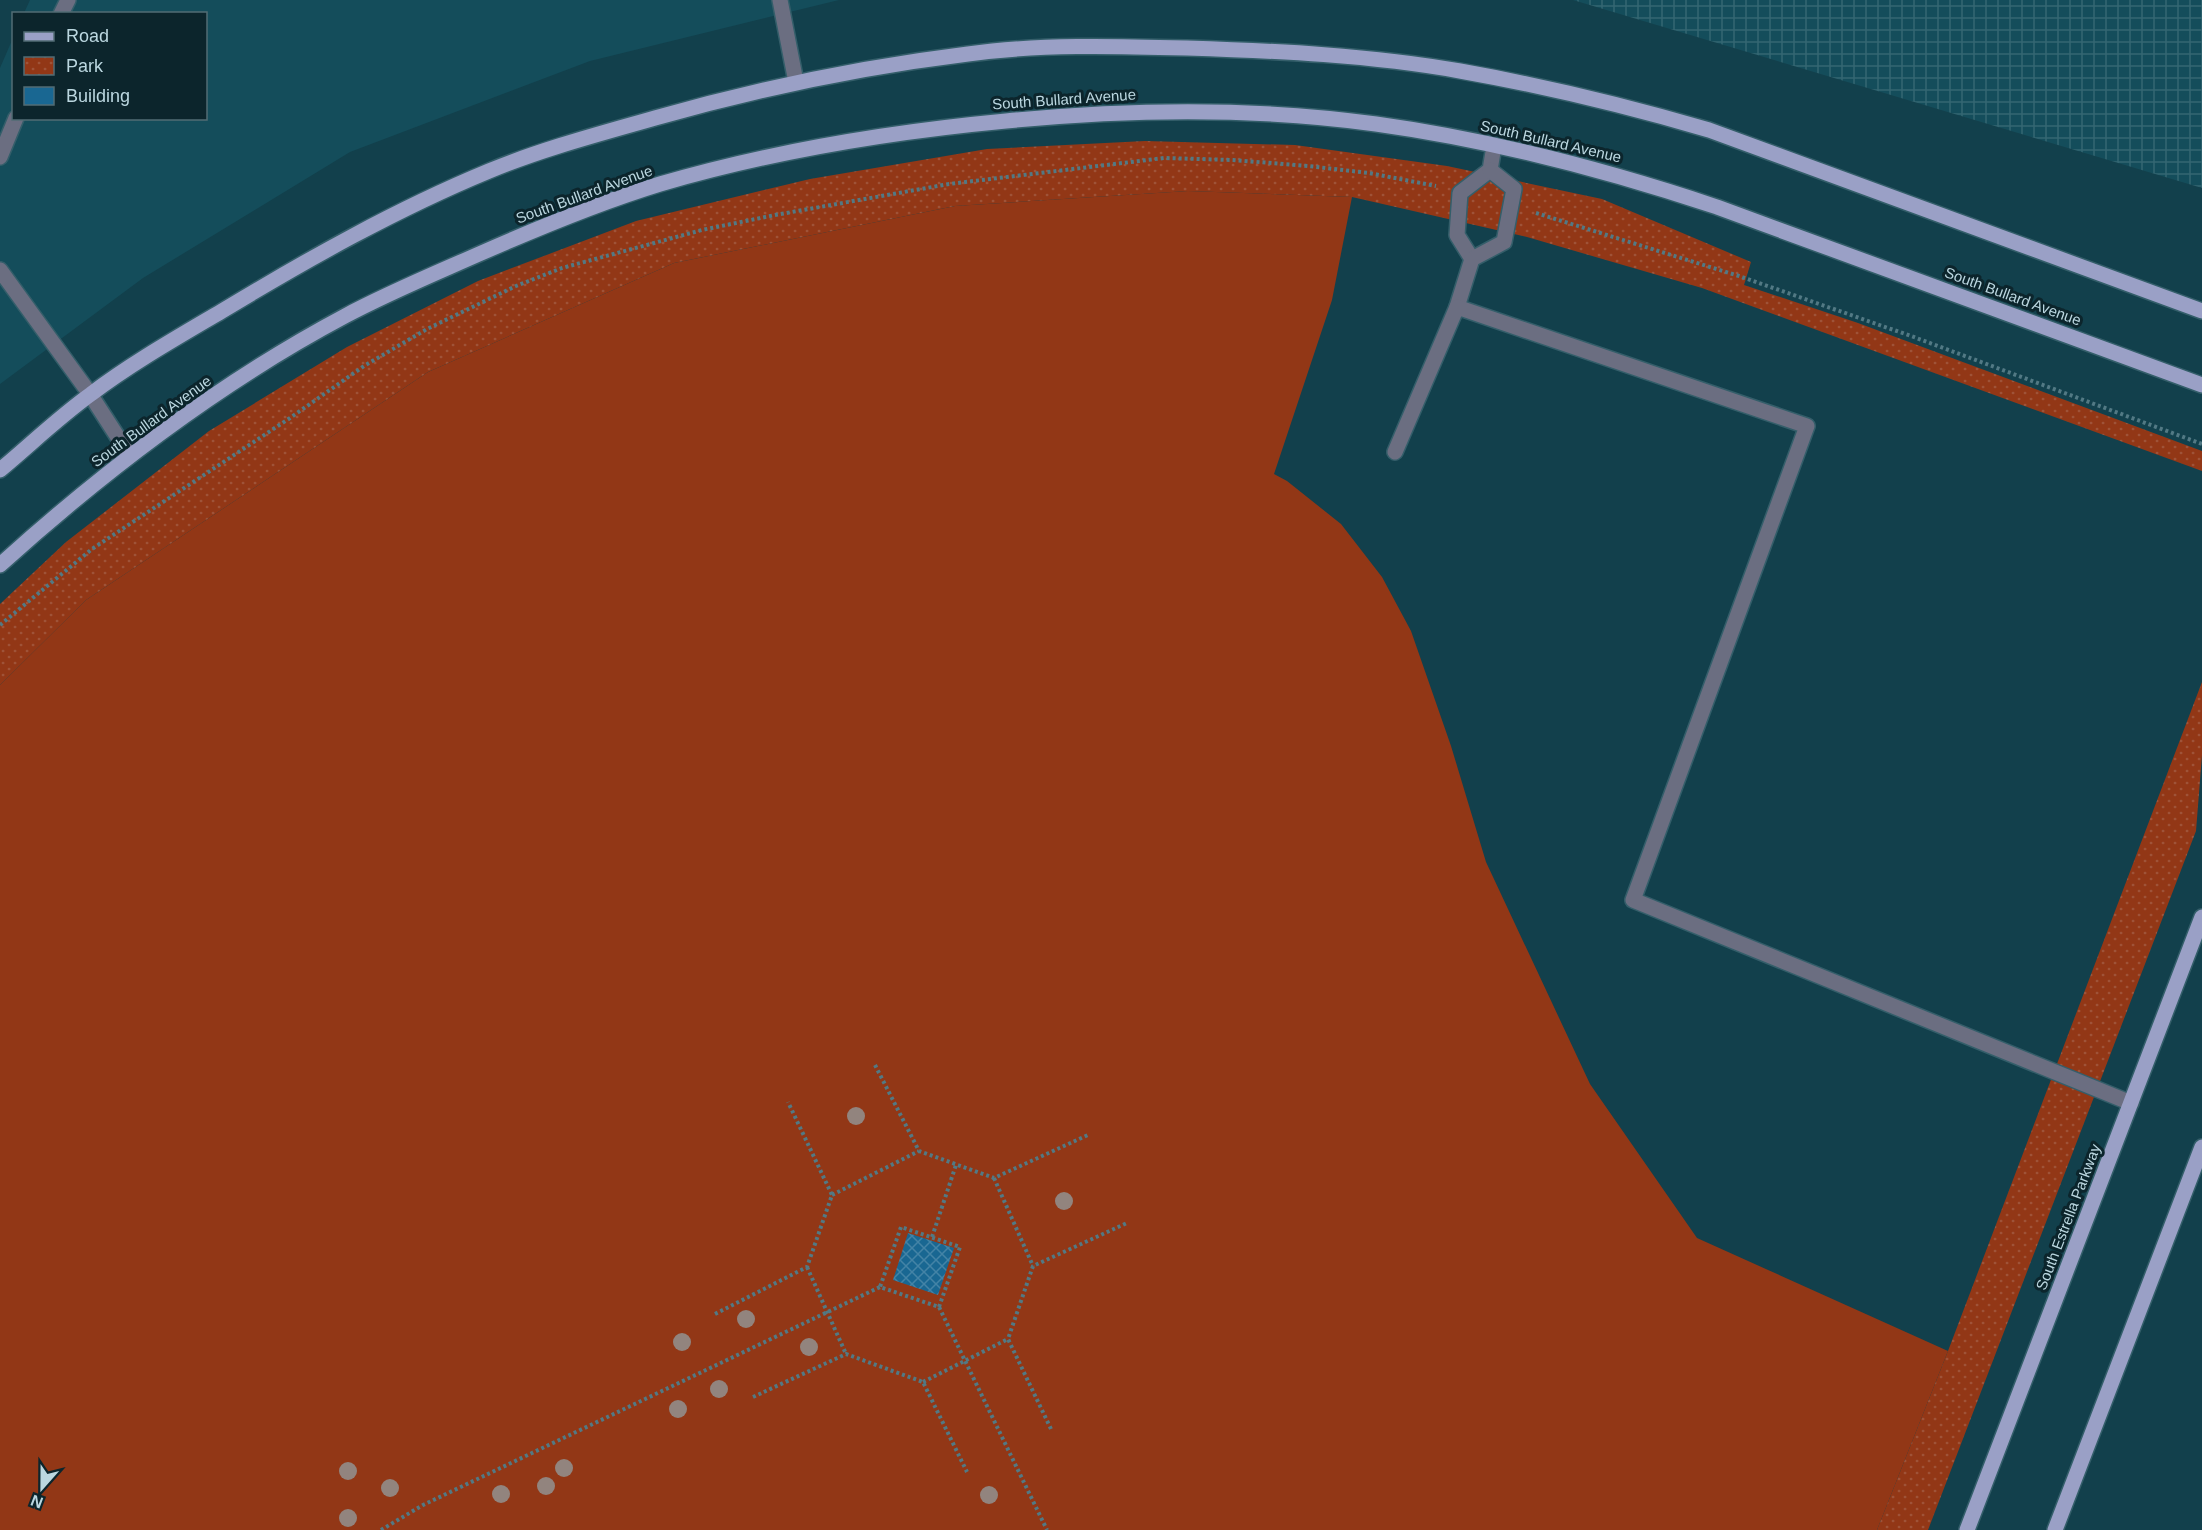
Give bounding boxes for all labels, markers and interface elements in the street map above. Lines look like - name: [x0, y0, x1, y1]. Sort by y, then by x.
- legend: [12, 12, 207, 120]
- text: Road: [66, 26, 109, 46]
- text: Park: [66, 56, 104, 76]
- street label: South Bullard Avenue: [992, 85, 1136, 113]
- text: Building: [66, 86, 130, 106]
- street label: South Bullard Avenue: [1479, 117, 1623, 165]
- street label: South Bullard Avenue: [513, 161, 655, 227]
- street label: South Bullard Avenue: [1942, 263, 2084, 329]
- street label: South Bullard Avenue: [88, 372, 214, 470]
- street label: South Estrella Parkway: [2032, 1141, 2104, 1292]
- north arrow: [12, 1458, 72, 1518]
- text: N: [28, 1492, 45, 1512]

